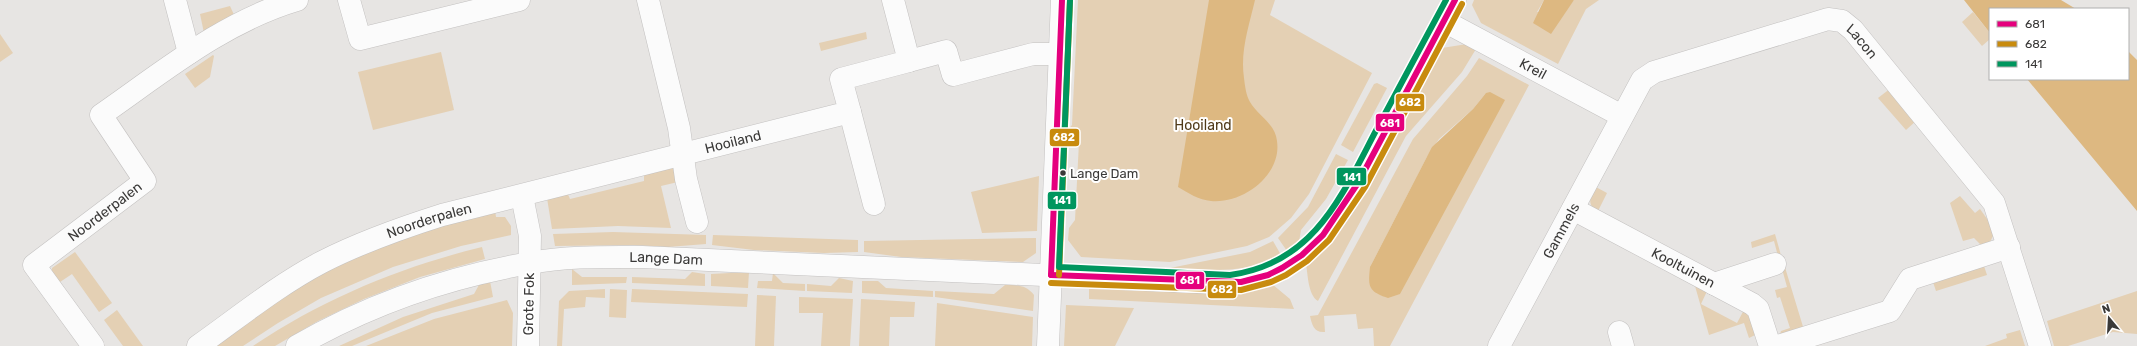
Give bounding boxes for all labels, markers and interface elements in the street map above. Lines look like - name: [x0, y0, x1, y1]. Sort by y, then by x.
- legend: [1989, 8, 2129, 80]
- text: 681: [2025, 17, 2045, 31]
- street label: Lacon: [1843, 20, 1881, 62]
- text: 682: [2025, 37, 2047, 51]
- street label: Kreil: [1517, 54, 1550, 83]
- text: 141: [2025, 57, 2042, 71]
- line badge: 682: [1395, 93, 1425, 112]
- text: 682: [1399, 96, 1421, 109]
- line badge: 681: [1375, 113, 1405, 132]
- park label: Hooiland: [1174, 117, 1232, 134]
- text: 681: [1380, 117, 1400, 130]
- street label: Hooiland: [703, 126, 763, 157]
- line badge: 682: [1049, 128, 1080, 147]
- text: 682: [1053, 131, 1075, 144]
- place label: Lange Dam: [1070, 166, 1138, 182]
- line badge: 141: [1336, 167, 1367, 186]
- marker: Lange Dam: [1058, 168, 1068, 178]
- text: 141: [1343, 171, 1361, 184]
- street label: Noorderpalen: [64, 178, 145, 245]
- line badge: 141: [1047, 191, 1077, 210]
- text: 141: [1053, 194, 1071, 207]
- street label: Noorderpalen: [384, 199, 473, 242]
- street label: Gammels: [1539, 200, 1583, 261]
- street label: Kooltuinen: [1649, 244, 1718, 291]
- street label: Lange Dam: [629, 248, 703, 268]
- line badge: 681: [1175, 271, 1205, 290]
- street label: Grote Fok: [520, 272, 538, 336]
- text: 681: [1180, 274, 1200, 287]
- line badge: 682: [1207, 280, 1237, 299]
- text: 682: [1211, 283, 1233, 296]
- north arrow: [2089, 298, 2129, 338]
- text: N: [2100, 302, 2112, 316]

